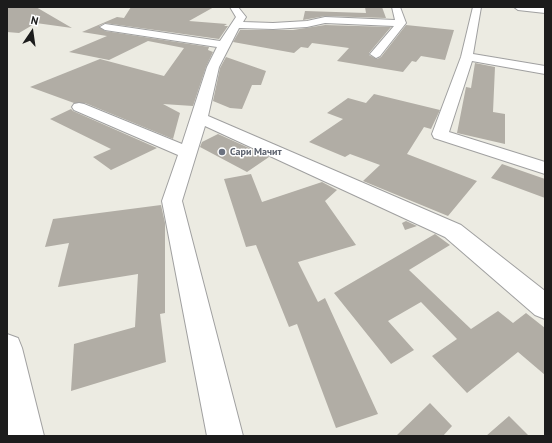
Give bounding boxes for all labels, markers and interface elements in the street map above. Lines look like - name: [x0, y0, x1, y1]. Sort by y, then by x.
- north arrow: [12, 12, 52, 52]
- text: N: [30, 13, 40, 28]
- place label: Сари Мачит: [230, 146, 282, 158]
- marker: Сари Мачит: [217, 147, 227, 157]

